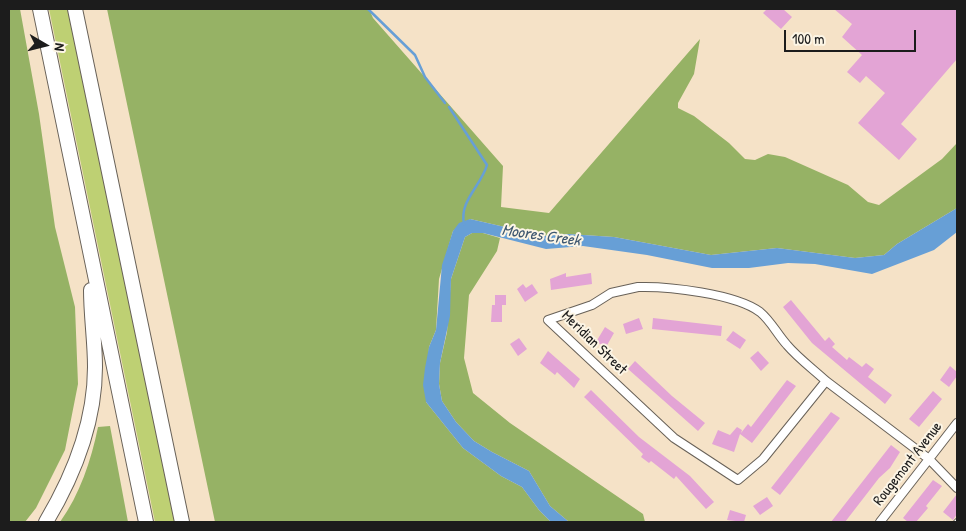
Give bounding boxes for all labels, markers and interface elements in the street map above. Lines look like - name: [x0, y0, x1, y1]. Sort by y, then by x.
- north arrow: [20, 20, 70, 70]
- scale bar: [786, 20, 918, 52]
- text: 100 m: [792, 28, 825, 49]
- text: N: [50, 42, 70, 52]
- water label: Moores Creek: [501, 221, 581, 251]
- street label: Meridian Street: [557, 307, 631, 379]
- street label: Rougemont Avenue: [870, 419, 946, 509]

